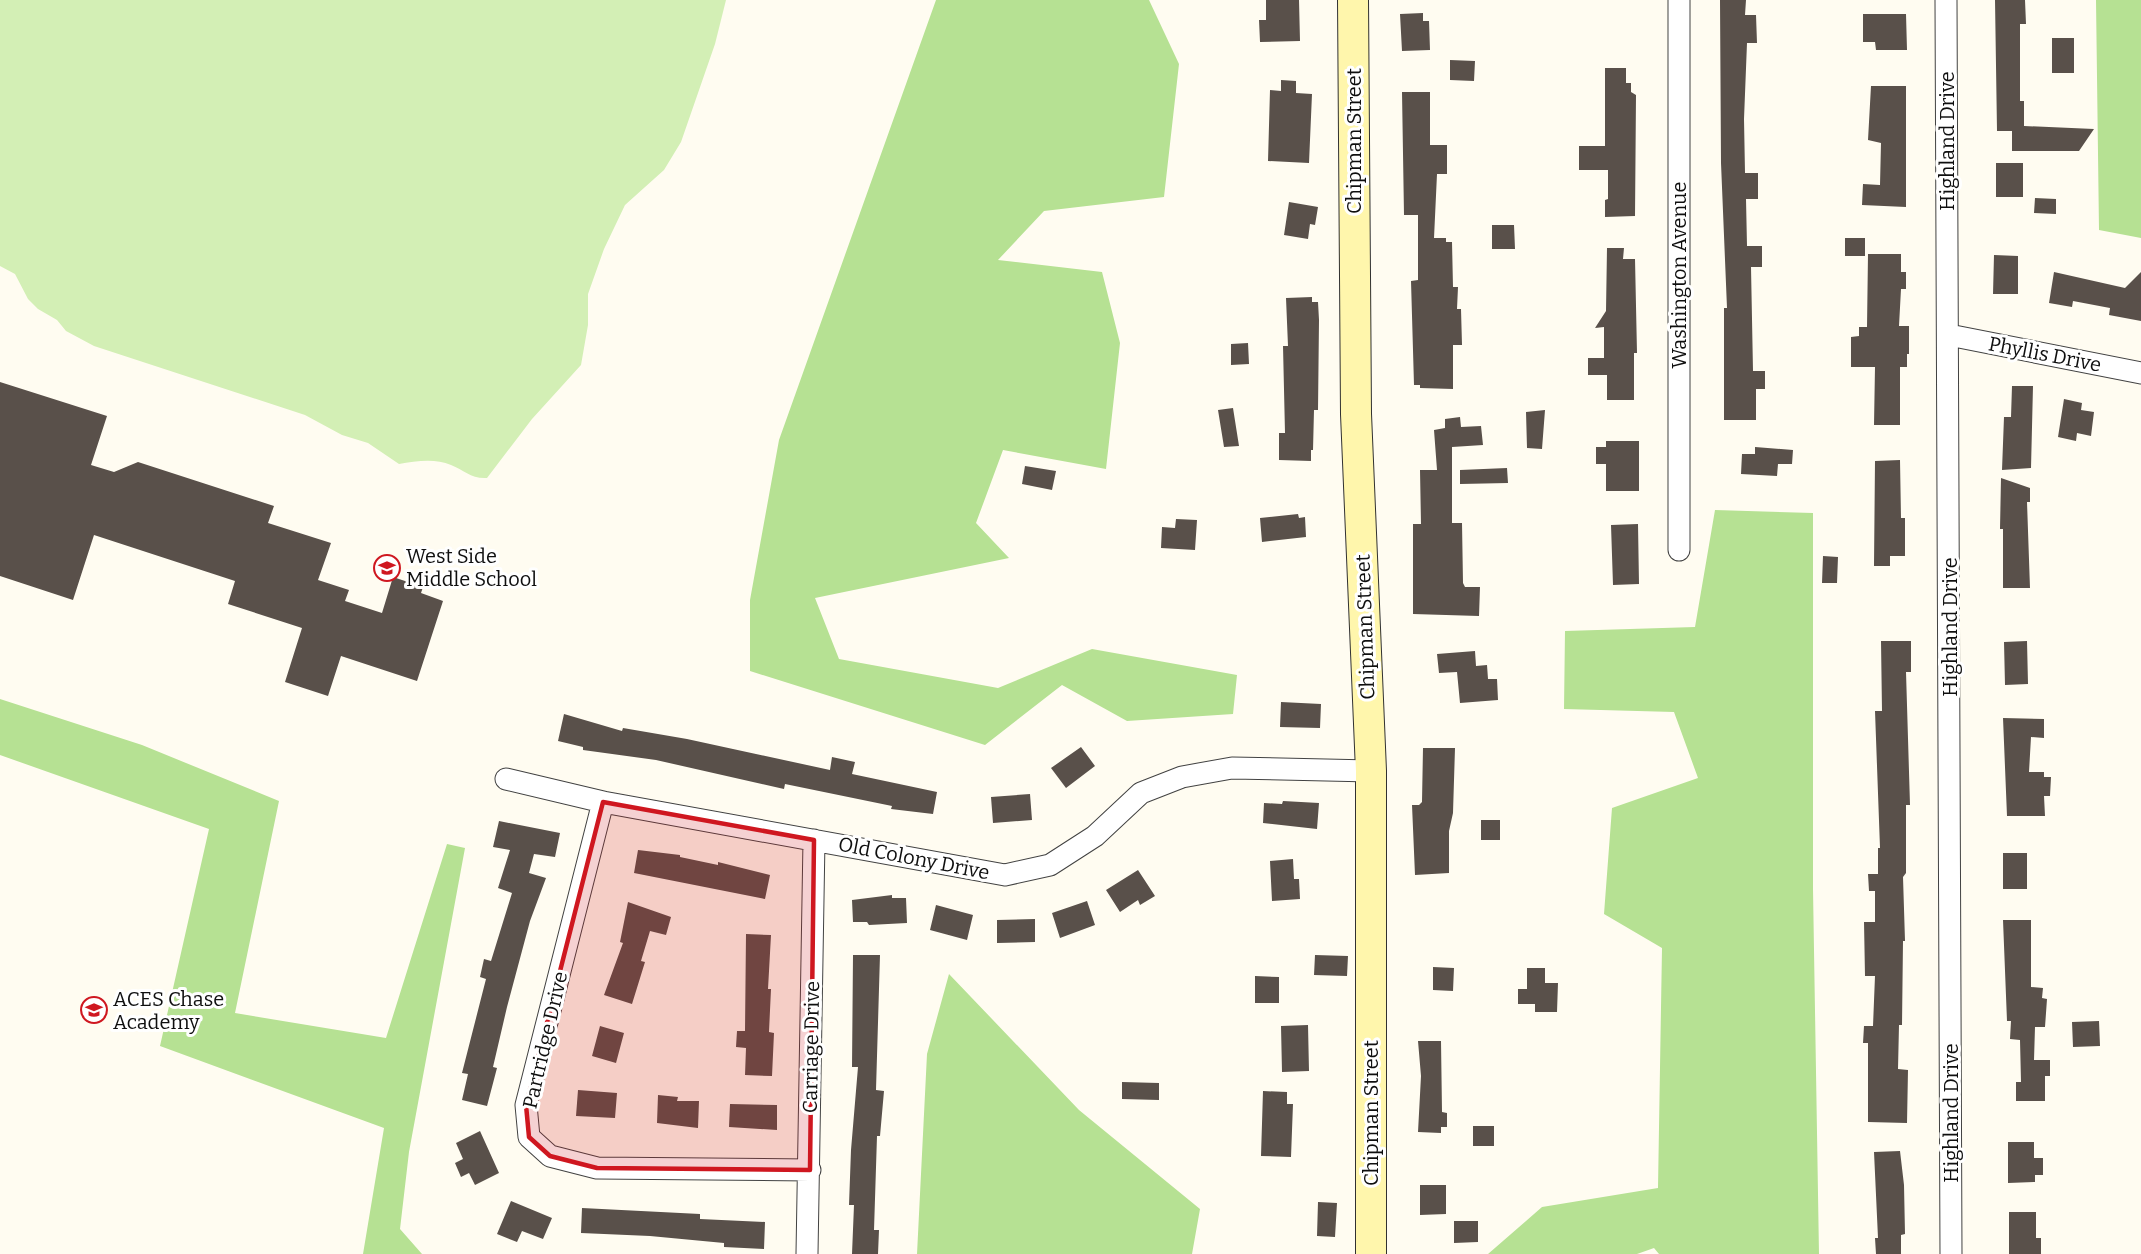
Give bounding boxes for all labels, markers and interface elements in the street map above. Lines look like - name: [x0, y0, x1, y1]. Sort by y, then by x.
- street label: Chipman Street: [1342, 68, 1366, 214]
- street label: Highland Drive: [1935, 71, 1959, 211]
- street label: Washington Avenue: [1667, 182, 1691, 368]
- street label: Phyllis Drive: [1987, 331, 2103, 377]
- place label: West Side Middle School: [406, 544, 537, 591]
- school or university icon: West Side Middle School: [372, 553, 402, 583]
- street label: Chipman Street: [1350, 554, 1380, 700]
- street label: Highland Drive: [1938, 557, 1962, 697]
- street label: Old Colony Drive: [836, 832, 992, 884]
- street label: Partridge Drive: [518, 969, 572, 1111]
- street label: Carriage Drive: [798, 981, 824, 1113]
- place label: ACES Chase Academy: [113, 987, 224, 1034]
- school or university icon: ACES Chase Academy: [79, 995, 109, 1025]
- street label: Chipman Street: [1359, 1040, 1383, 1186]
- street label: Highland Drive: [1939, 1043, 1963, 1183]

